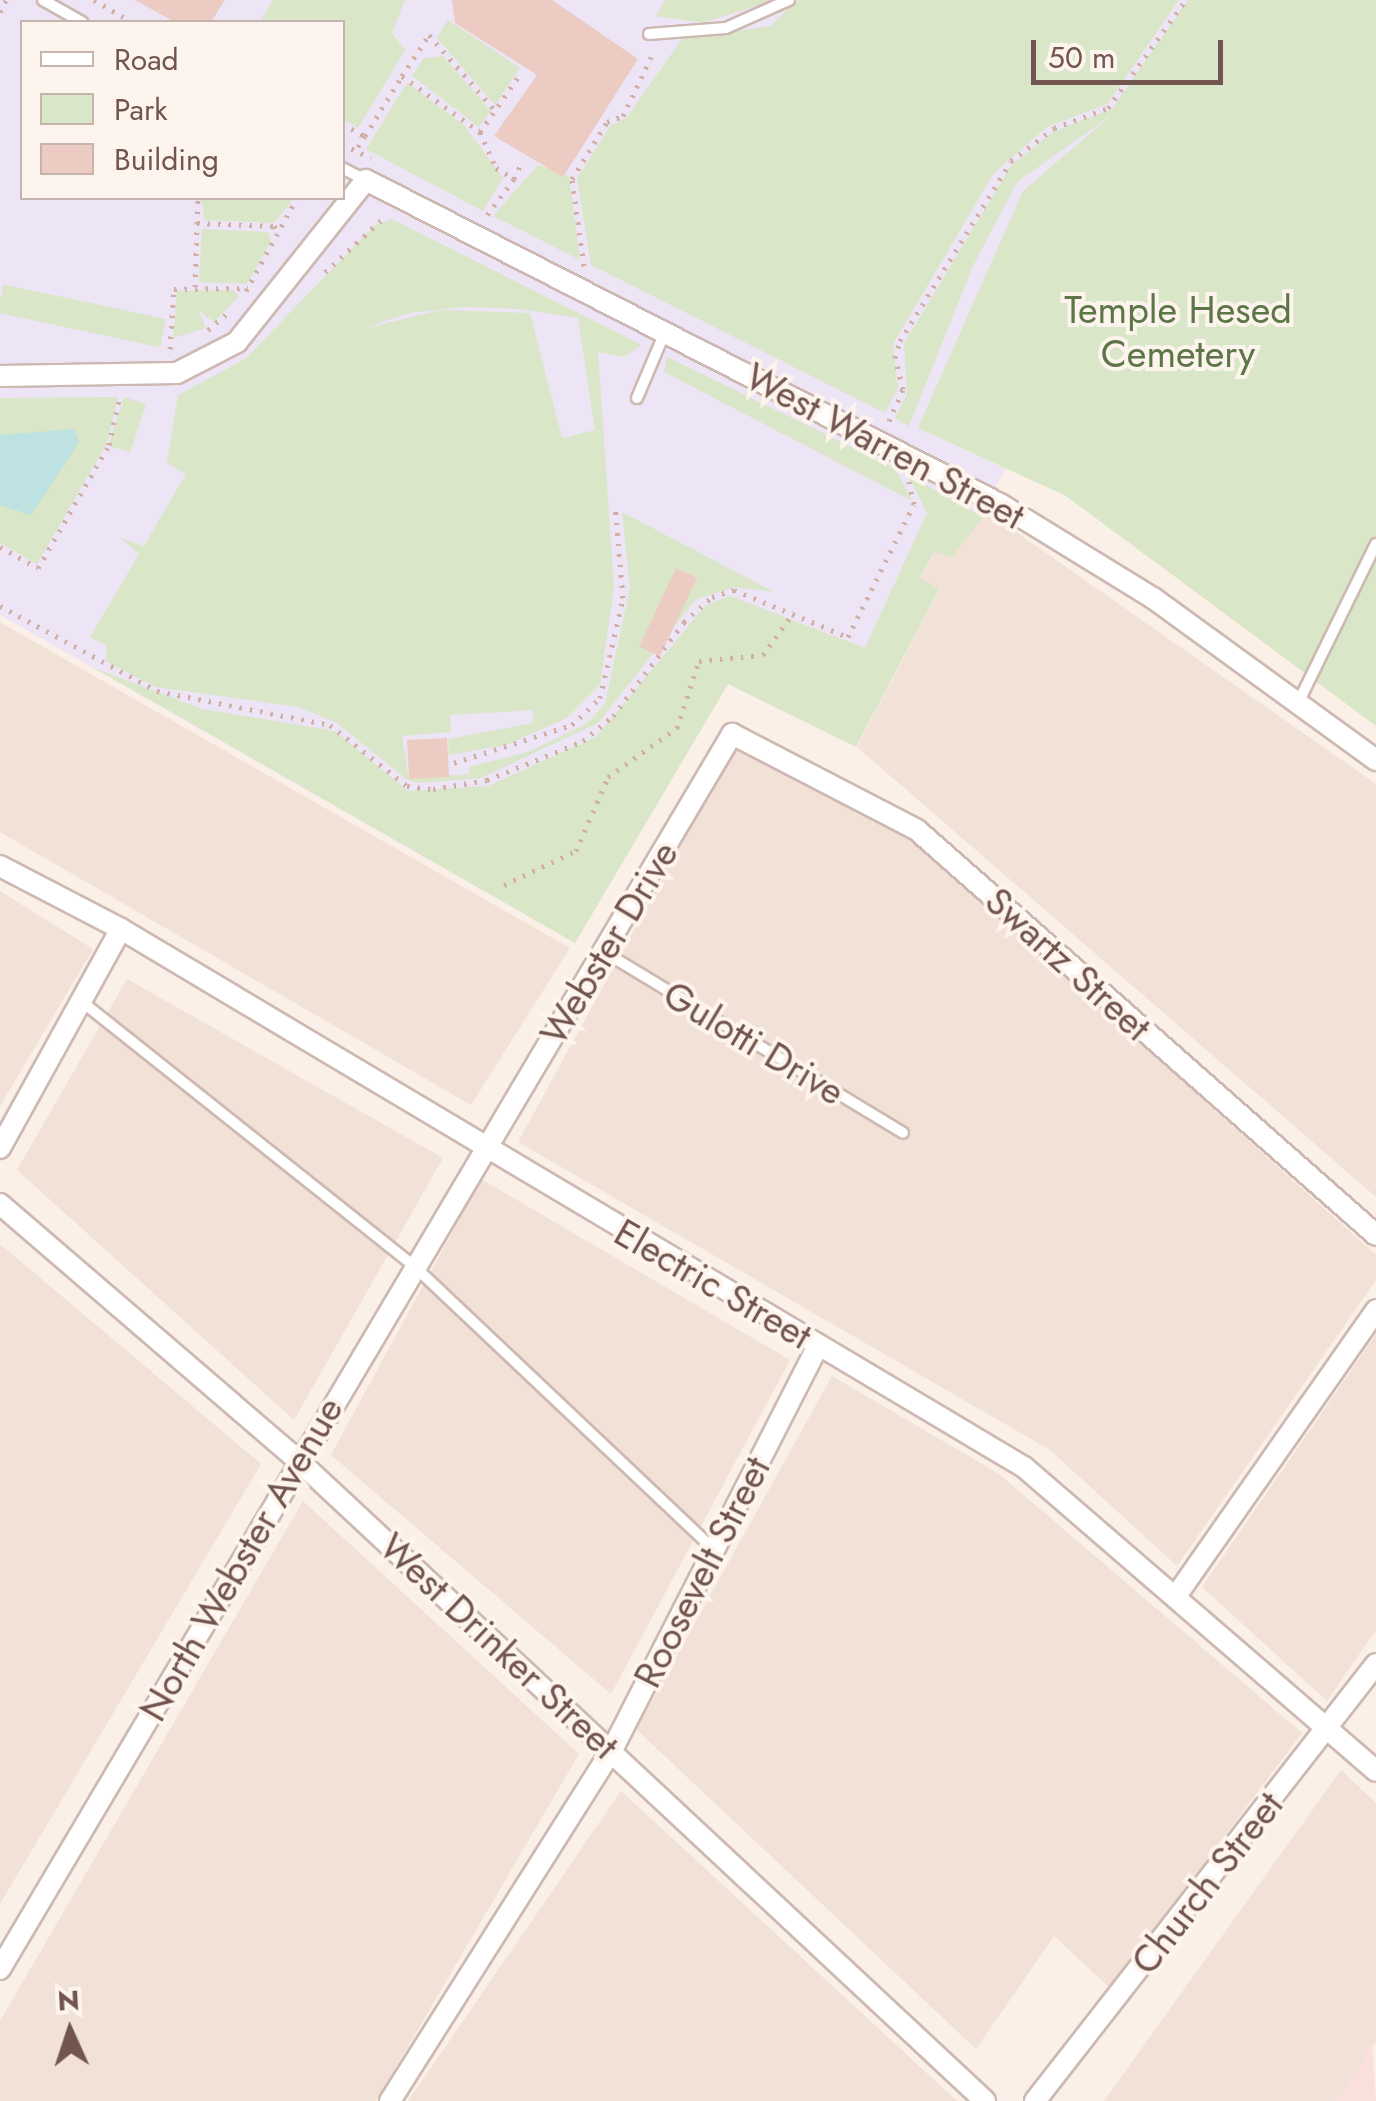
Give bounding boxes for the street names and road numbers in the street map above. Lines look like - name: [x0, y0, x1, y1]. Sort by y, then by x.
- street label: West Warren Street: [738, 353, 1032, 539]
- street label: Webster Drive: [531, 833, 687, 1053]
- street label: Swartz Street: [976, 878, 1160, 1050]
- street label: Gulotti Drive: [655, 971, 853, 1115]
- street label: Electric Street: [606, 1209, 820, 1359]
- street label: North Webster Avenue: [130, 1389, 352, 1729]
- street label: Roosevelt Street: [624, 1449, 780, 1695]
- street label: West Drinker Street: [370, 1524, 628, 1768]
- street label: Church Street: [1122, 1783, 1292, 1983]

